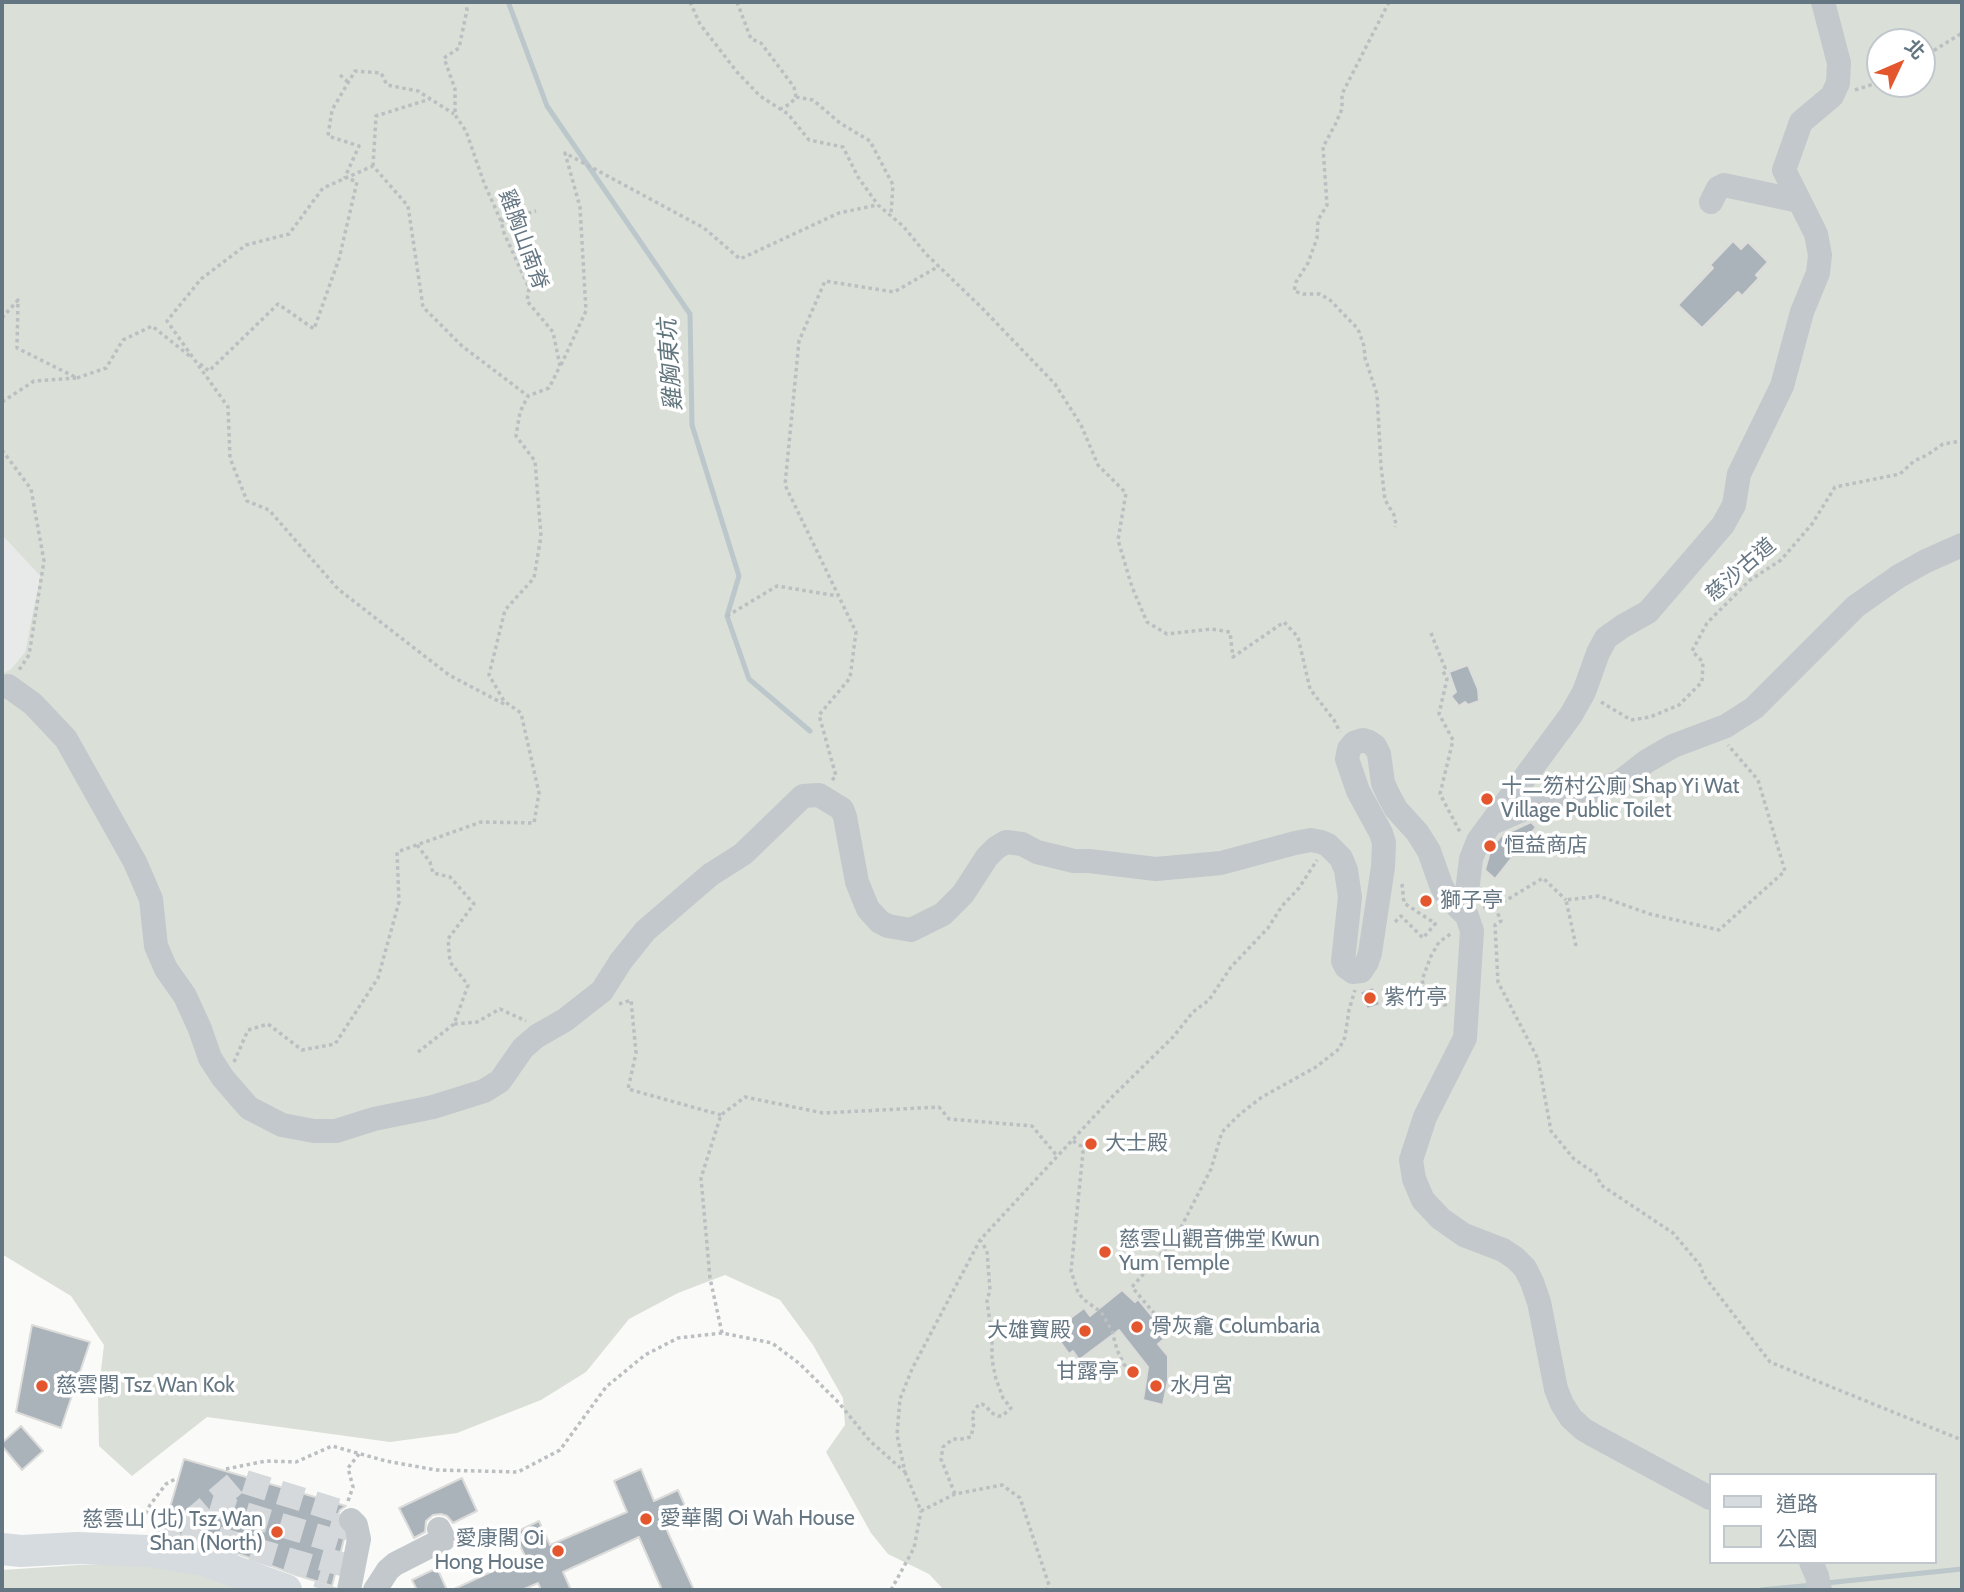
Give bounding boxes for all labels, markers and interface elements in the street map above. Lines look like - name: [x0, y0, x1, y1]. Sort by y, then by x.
- north arrow: [1866, 28, 1936, 98]
- text: 北: [1900, 35, 1930, 64]
- street label: 雞胸山南脊: [493, 186, 553, 294]
- water label: 雞胸東坑: [654, 318, 688, 412]
- street label: 慈沙古道: [1701, 533, 1781, 607]
- place label: 十二笏村公廁 Shap Yi Wat Village Public Toilet: [1501, 774, 1740, 824]
- marker: 十二笏村公廁 Shap Yi Wat Village Public Toilet: [1479, 791, 1495, 807]
- place label: 恒益商店: [1504, 833, 1588, 859]
- marker: 恒益商店: [1482, 838, 1498, 854]
- place label: 獅子亭: [1440, 888, 1503, 914]
- marker: 獅子亭: [1418, 893, 1434, 909]
- place label: 紫竹亭: [1384, 985, 1447, 1011]
- marker: 紫竹亭: [1362, 990, 1378, 1006]
- place label: 大士殿: [1105, 1131, 1168, 1157]
- marker: 大士殿: [1083, 1136, 1099, 1152]
- place label: 慈雲山觀音佛堂 Kwun Yum Temple: [1119, 1227, 1320, 1277]
- marker: 慈雲山觀音佛堂 Kwun Yum Temple: [1097, 1244, 1113, 1260]
- place label: 骨灰龕 Columbaria: [1151, 1314, 1320, 1340]
- place label: 大雄寶殿: [987, 1318, 1071, 1344]
- marker: 骨灰龕 Columbaria: [1129, 1319, 1145, 1335]
- marker: 大雄寶殿: [1077, 1323, 1093, 1339]
- place label: 甘露亭: [1056, 1359, 1119, 1385]
- marker: 甘露亭: [1125, 1364, 1141, 1380]
- place label: 慈雲閣 Tsz Wan Kok: [56, 1373, 235, 1399]
- place label: 水月宮: [1170, 1373, 1233, 1399]
- marker: 慈雲閣 Tsz Wan Kok: [34, 1378, 50, 1394]
- marker: 水月宮: [1148, 1378, 1164, 1394]
- legend: [1708, 1473, 1936, 1564]
- text: 道路: [1776, 1491, 1818, 1516]
- place label: 愛華閣 Oi Wah House: [660, 1506, 855, 1532]
- place label: 慈雲山 (北) Tsz Wan Shan (North): [82, 1507, 263, 1557]
- marker: 愛華閣 Oi Wah House: [638, 1511, 654, 1527]
- marker: 慈雲山 (北) Tsz Wan Shan (North): [269, 1524, 285, 1540]
- place label: 愛康閣 Oi Hong House: [434, 1526, 544, 1576]
- text: 公園: [1776, 1526, 1818, 1551]
- marker: 愛康閣 Oi Hong House: [550, 1543, 566, 1559]

